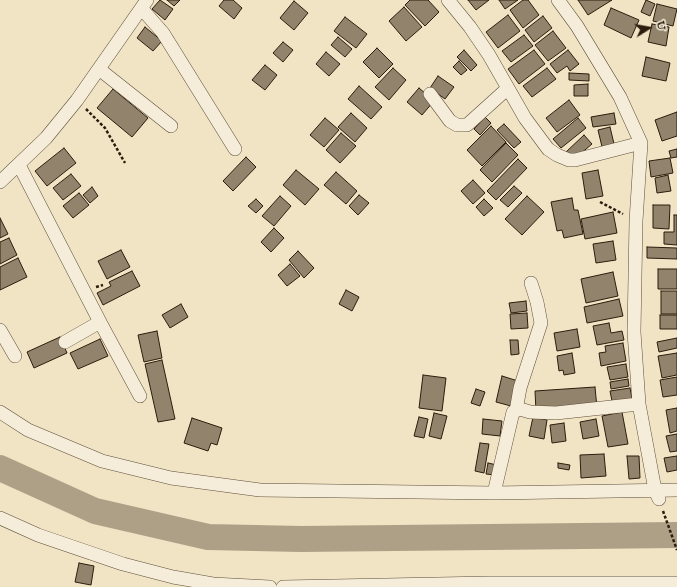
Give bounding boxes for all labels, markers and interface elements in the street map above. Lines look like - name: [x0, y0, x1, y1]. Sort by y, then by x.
- north arrow: [629, 8, 669, 48]
- text: U: [653, 20, 669, 32]

